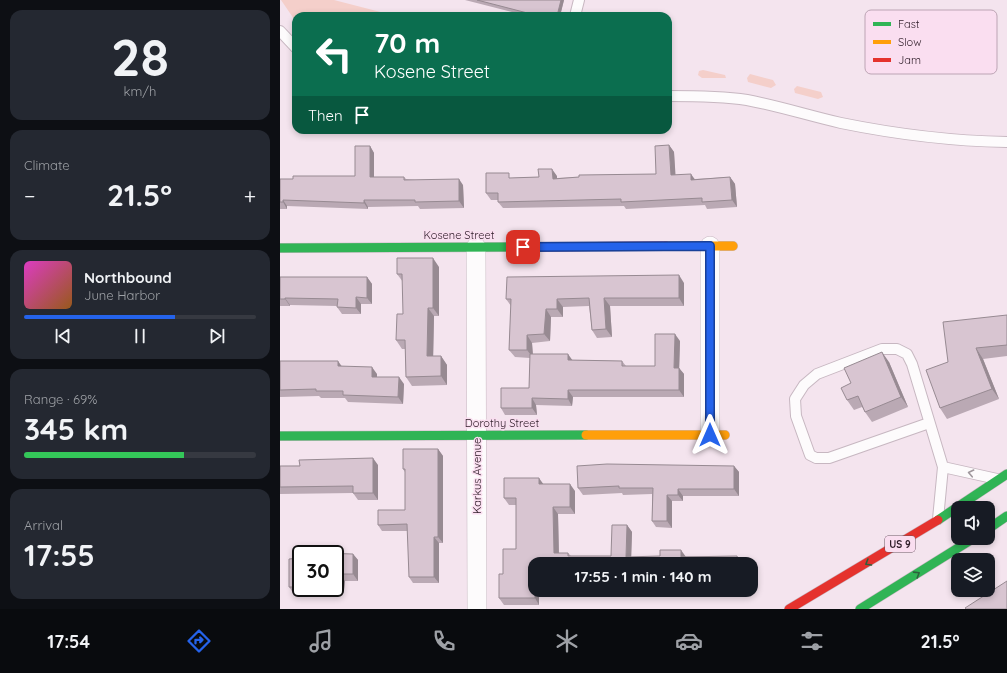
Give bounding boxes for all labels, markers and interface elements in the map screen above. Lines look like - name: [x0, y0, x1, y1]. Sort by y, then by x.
- legend: [865, 10, 997, 74]
- text: Fast: [898, 17, 920, 31]
- text: 28: [111, 24, 169, 89]
- text: 70 m: [374, 25, 440, 60]
- icon: left: [308, 28, 360, 80]
- text: Slow: [898, 35, 922, 49]
- text: Jam: [898, 53, 921, 67]
- text: Kosene Street: [374, 60, 490, 83]
- text: km/h: [124, 83, 156, 99]
- icon: arrive: [351, 104, 373, 126]
- text: Then: [308, 106, 343, 125]
- text: Climate: [24, 157, 70, 173]
- text: 21.5°: [107, 176, 172, 214]
- text: −: [24, 182, 35, 210]
- text: +: [244, 182, 256, 210]
- street label: Kosene Street: [424, 228, 495, 242]
- pin: [506, 230, 540, 264]
- icon: arrive: [512, 236, 534, 258]
- text: Northbound: [84, 268, 172, 287]
- text: June Harbor: [84, 287, 160, 303]
- icon: previous: [52, 325, 74, 347]
- icon: pause: [129, 325, 151, 347]
- icon: next: [206, 325, 228, 347]
- text: Range · 69%: [24, 391, 97, 407]
- text: 345 km: [24, 410, 128, 448]
- position arrow: [689, 414, 731, 456]
- street label: Dorothy Street: [465, 416, 540, 430]
- street label: Karkus Avenue: [470, 438, 484, 514]
- one-way arrow: [968, 470, 974, 478]
- map controls: [951, 501, 995, 597]
- button: sound: [951, 501, 995, 545]
- text: Arrival: [24, 517, 63, 533]
- text: 17:55: [24, 536, 95, 574]
- road number: US 9: [885, 536, 915, 552]
- speed limit sign: 30: [292, 545, 344, 597]
- button: layers: [951, 553, 995, 597]
- one-way arrow: [865, 558, 872, 565]
- text: 17:55 · 1 min · 140 m: [574, 567, 712, 586]
- one-way arrow: [913, 571, 920, 579]
- icon: directions: [185, 627, 213, 655]
- icon: music: [307, 627, 335, 655]
- icon: phone: [430, 627, 458, 655]
- icon: climate: [553, 627, 581, 655]
- icon: car: [675, 627, 703, 655]
- icon: filters: [798, 627, 826, 655]
- text: 17:54: [47, 630, 90, 653]
- text: 21.5°: [920, 630, 960, 653]

